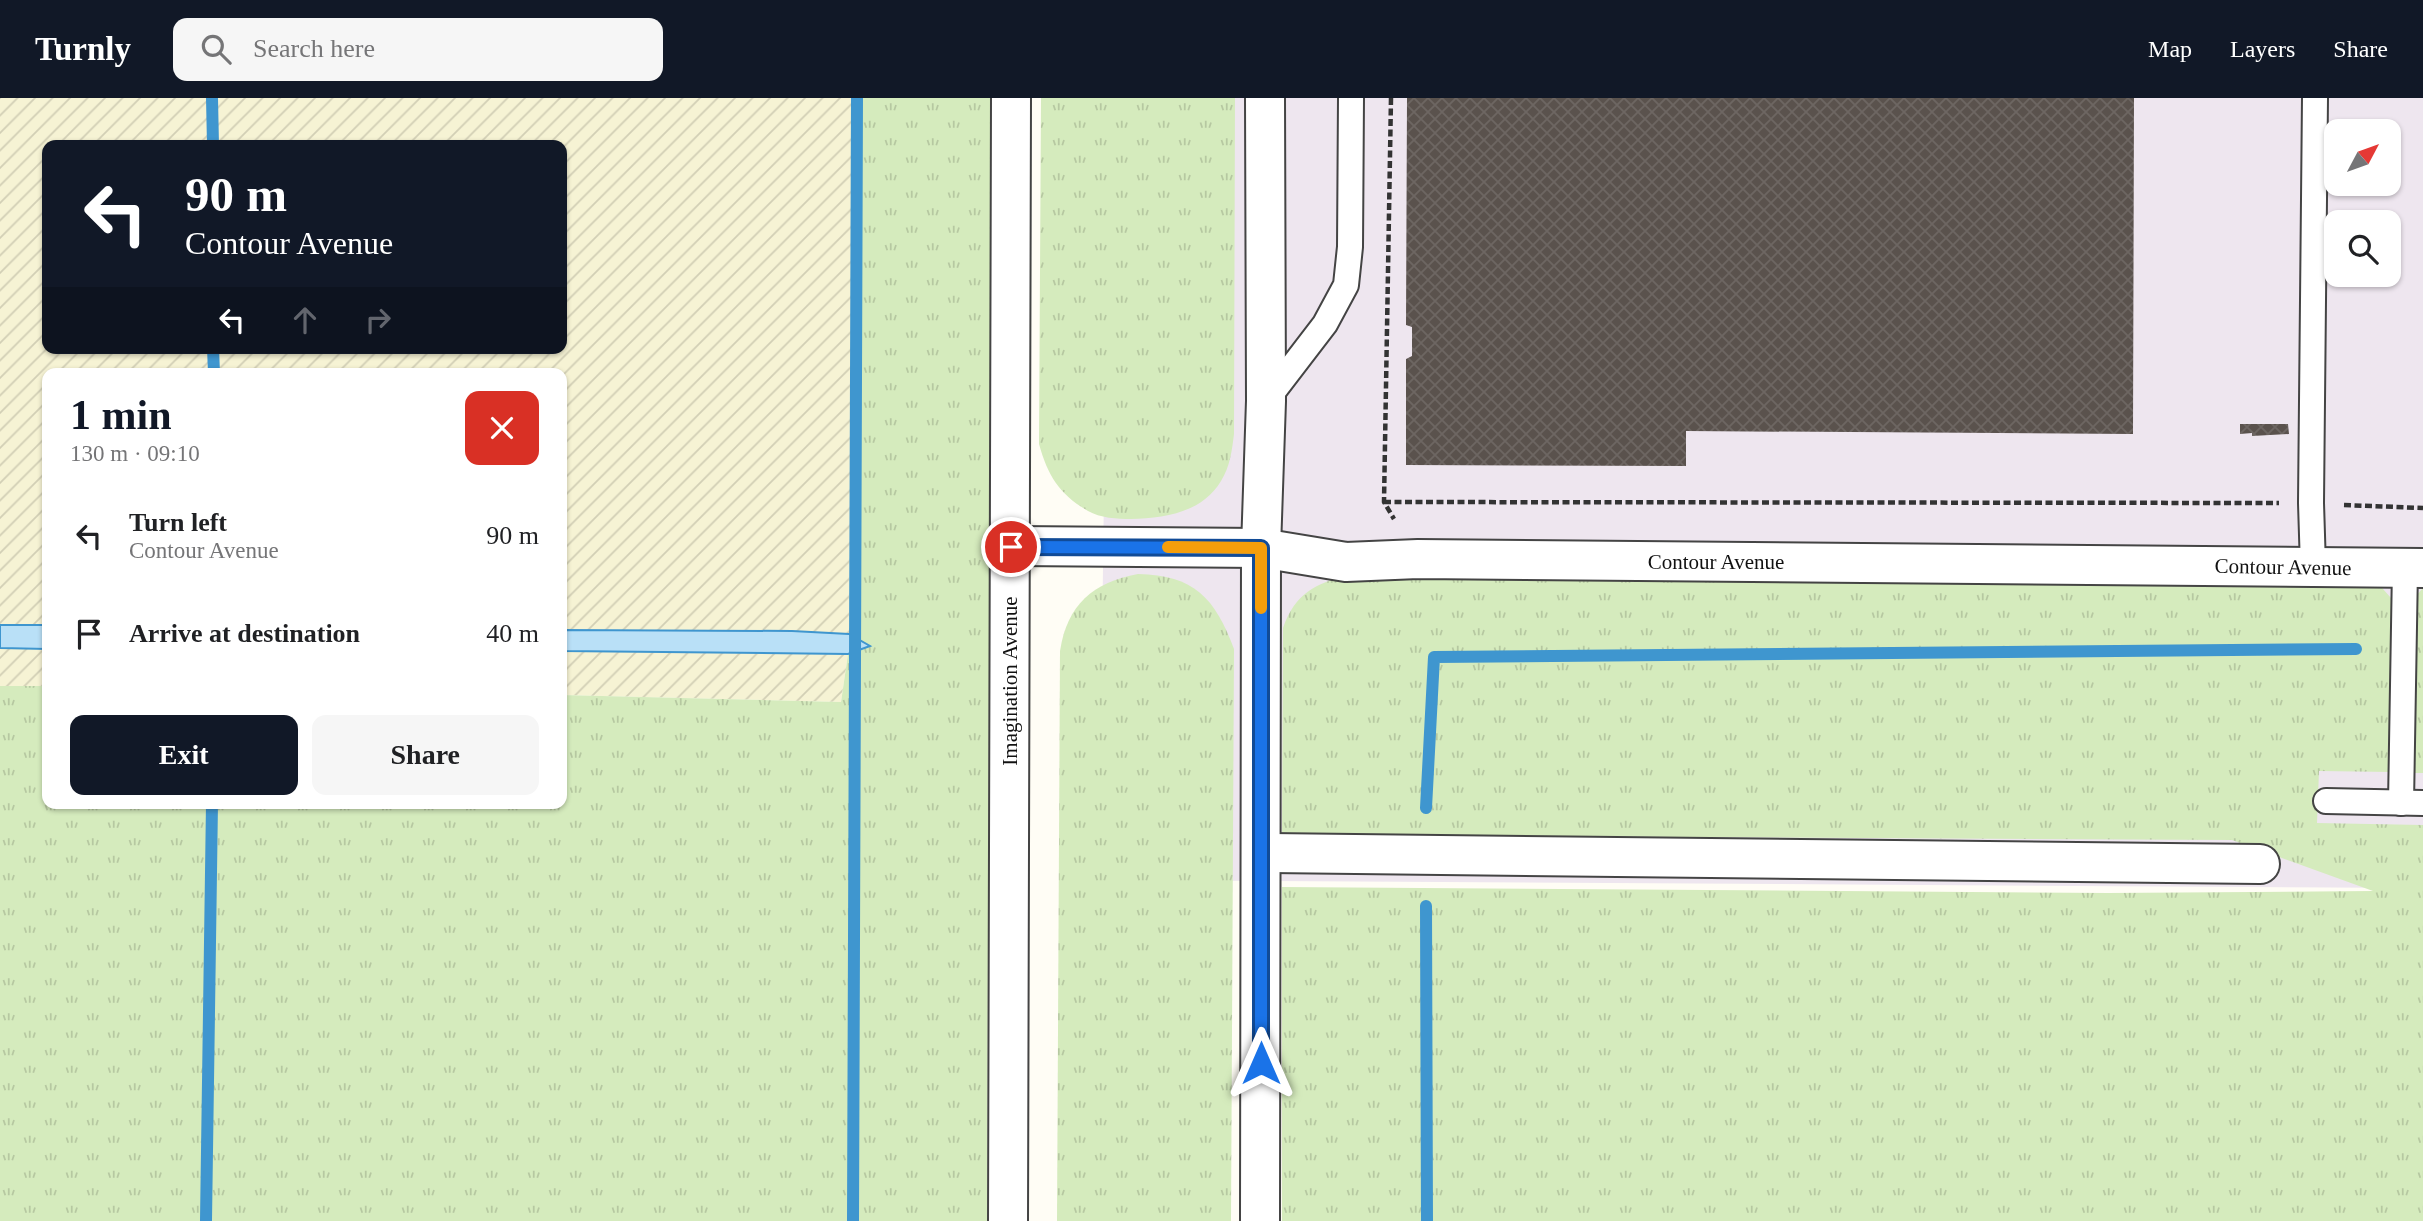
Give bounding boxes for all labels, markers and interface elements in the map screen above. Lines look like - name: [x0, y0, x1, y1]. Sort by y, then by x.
- search box: [173, 18, 663, 81]
- icon: search: [197, 30, 235, 68]
- text: Turnly: [35, 31, 131, 67]
- text: Search here: [253, 34, 375, 63]
- text: Map: [2148, 36, 2192, 62]
- text: Layers: [2230, 36, 2295, 62]
- text: Share: [2333, 36, 2388, 62]
- north arrow: [2324, 119, 2401, 196]
- map controls: [2324, 119, 2401, 287]
- text: 90 m: [185, 167, 287, 222]
- icon: left: [70, 168, 161, 259]
- button: search: [2324, 210, 2401, 287]
- text: Contour Avenue: [185, 225, 393, 261]
- icon: left: [213, 301, 251, 339]
- icon: ahead: [286, 301, 324, 339]
- icon: right: [359, 301, 397, 339]
- button: close: [465, 391, 539, 465]
- text: 1 min: [70, 392, 172, 438]
- text: 130 m · 09:10: [70, 441, 200, 466]
- text: Turn left: [129, 508, 227, 537]
- icon: left: [70, 517, 108, 555]
- pin: [981, 517, 1041, 577]
- text: 90 m: [486, 521, 539, 550]
- icon: arrive: [992, 528, 1030, 566]
- text: Contour Avenue: [129, 538, 279, 563]
- street label: Contour Avenue: [1648, 550, 1784, 574]
- street label: Contour Avenue: [2214, 554, 2352, 580]
- street label: Imagination Avenue: [998, 596, 1022, 766]
- icon: arrive: [70, 615, 108, 653]
- text: Arrive at destination: [129, 619, 360, 648]
- text: 40 m: [486, 619, 539, 648]
- button: Exit: [70, 715, 298, 795]
- button: Share: [312, 715, 539, 795]
- position arrow: [1224, 1026, 1298, 1100]

